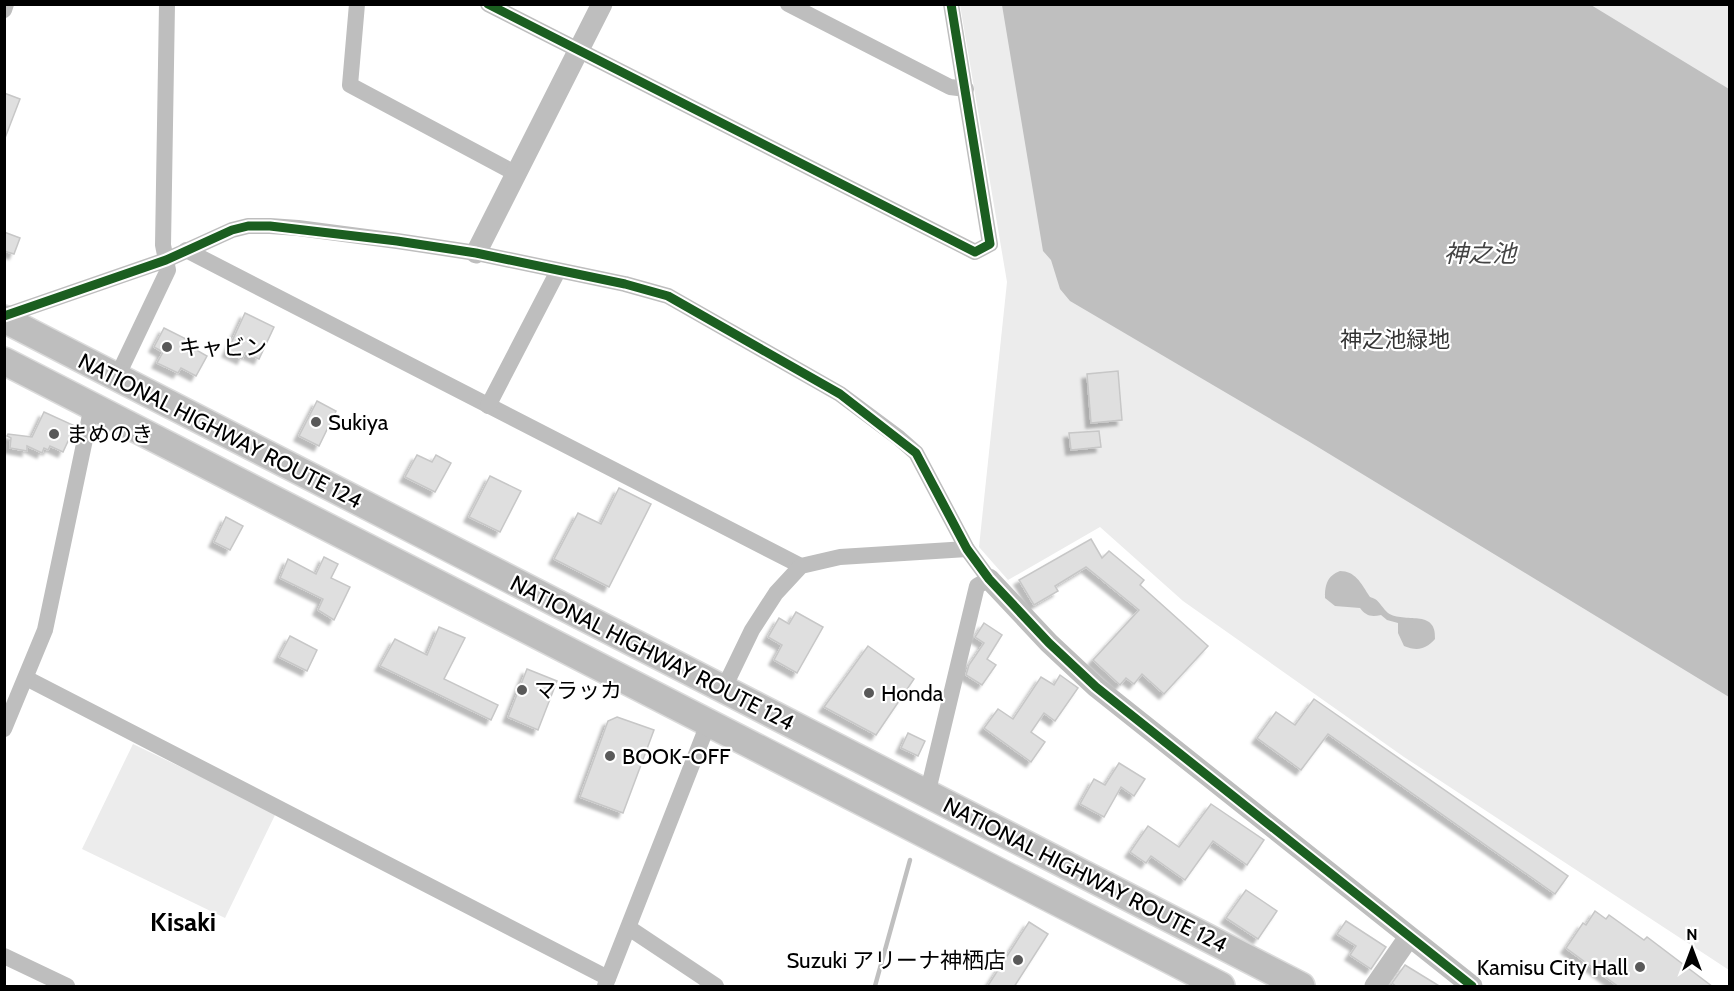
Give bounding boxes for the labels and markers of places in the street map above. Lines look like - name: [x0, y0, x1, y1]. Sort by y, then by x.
- place label: キャビン: [179, 334, 267, 361]
- marker: キャビン: [160, 340, 174, 354]
- place label: Sukiya: [328, 409, 389, 436]
- marker: Sukiya: [309, 415, 323, 429]
- place label: まめのき: [66, 421, 153, 448]
- marker: まめのき: [47, 427, 61, 441]
- place label: マラッカ: [534, 677, 622, 704]
- place label: Honda: [881, 680, 944, 707]
- marker: マラッカ: [515, 683, 529, 697]
- marker: Honda: [862, 686, 876, 700]
- place label: BOOK-OFF: [622, 743, 731, 770]
- marker: BOOK-OFF: [603, 749, 617, 763]
- place label: Suzuki アリーナ神栖店: [786, 947, 1006, 974]
- marker: Suzuki アリーナ神栖店: [1011, 953, 1025, 967]
- place label: Kamisu City Hall: [1477, 954, 1629, 981]
- marker: Kamisu City Hall: [1633, 960, 1647, 974]

